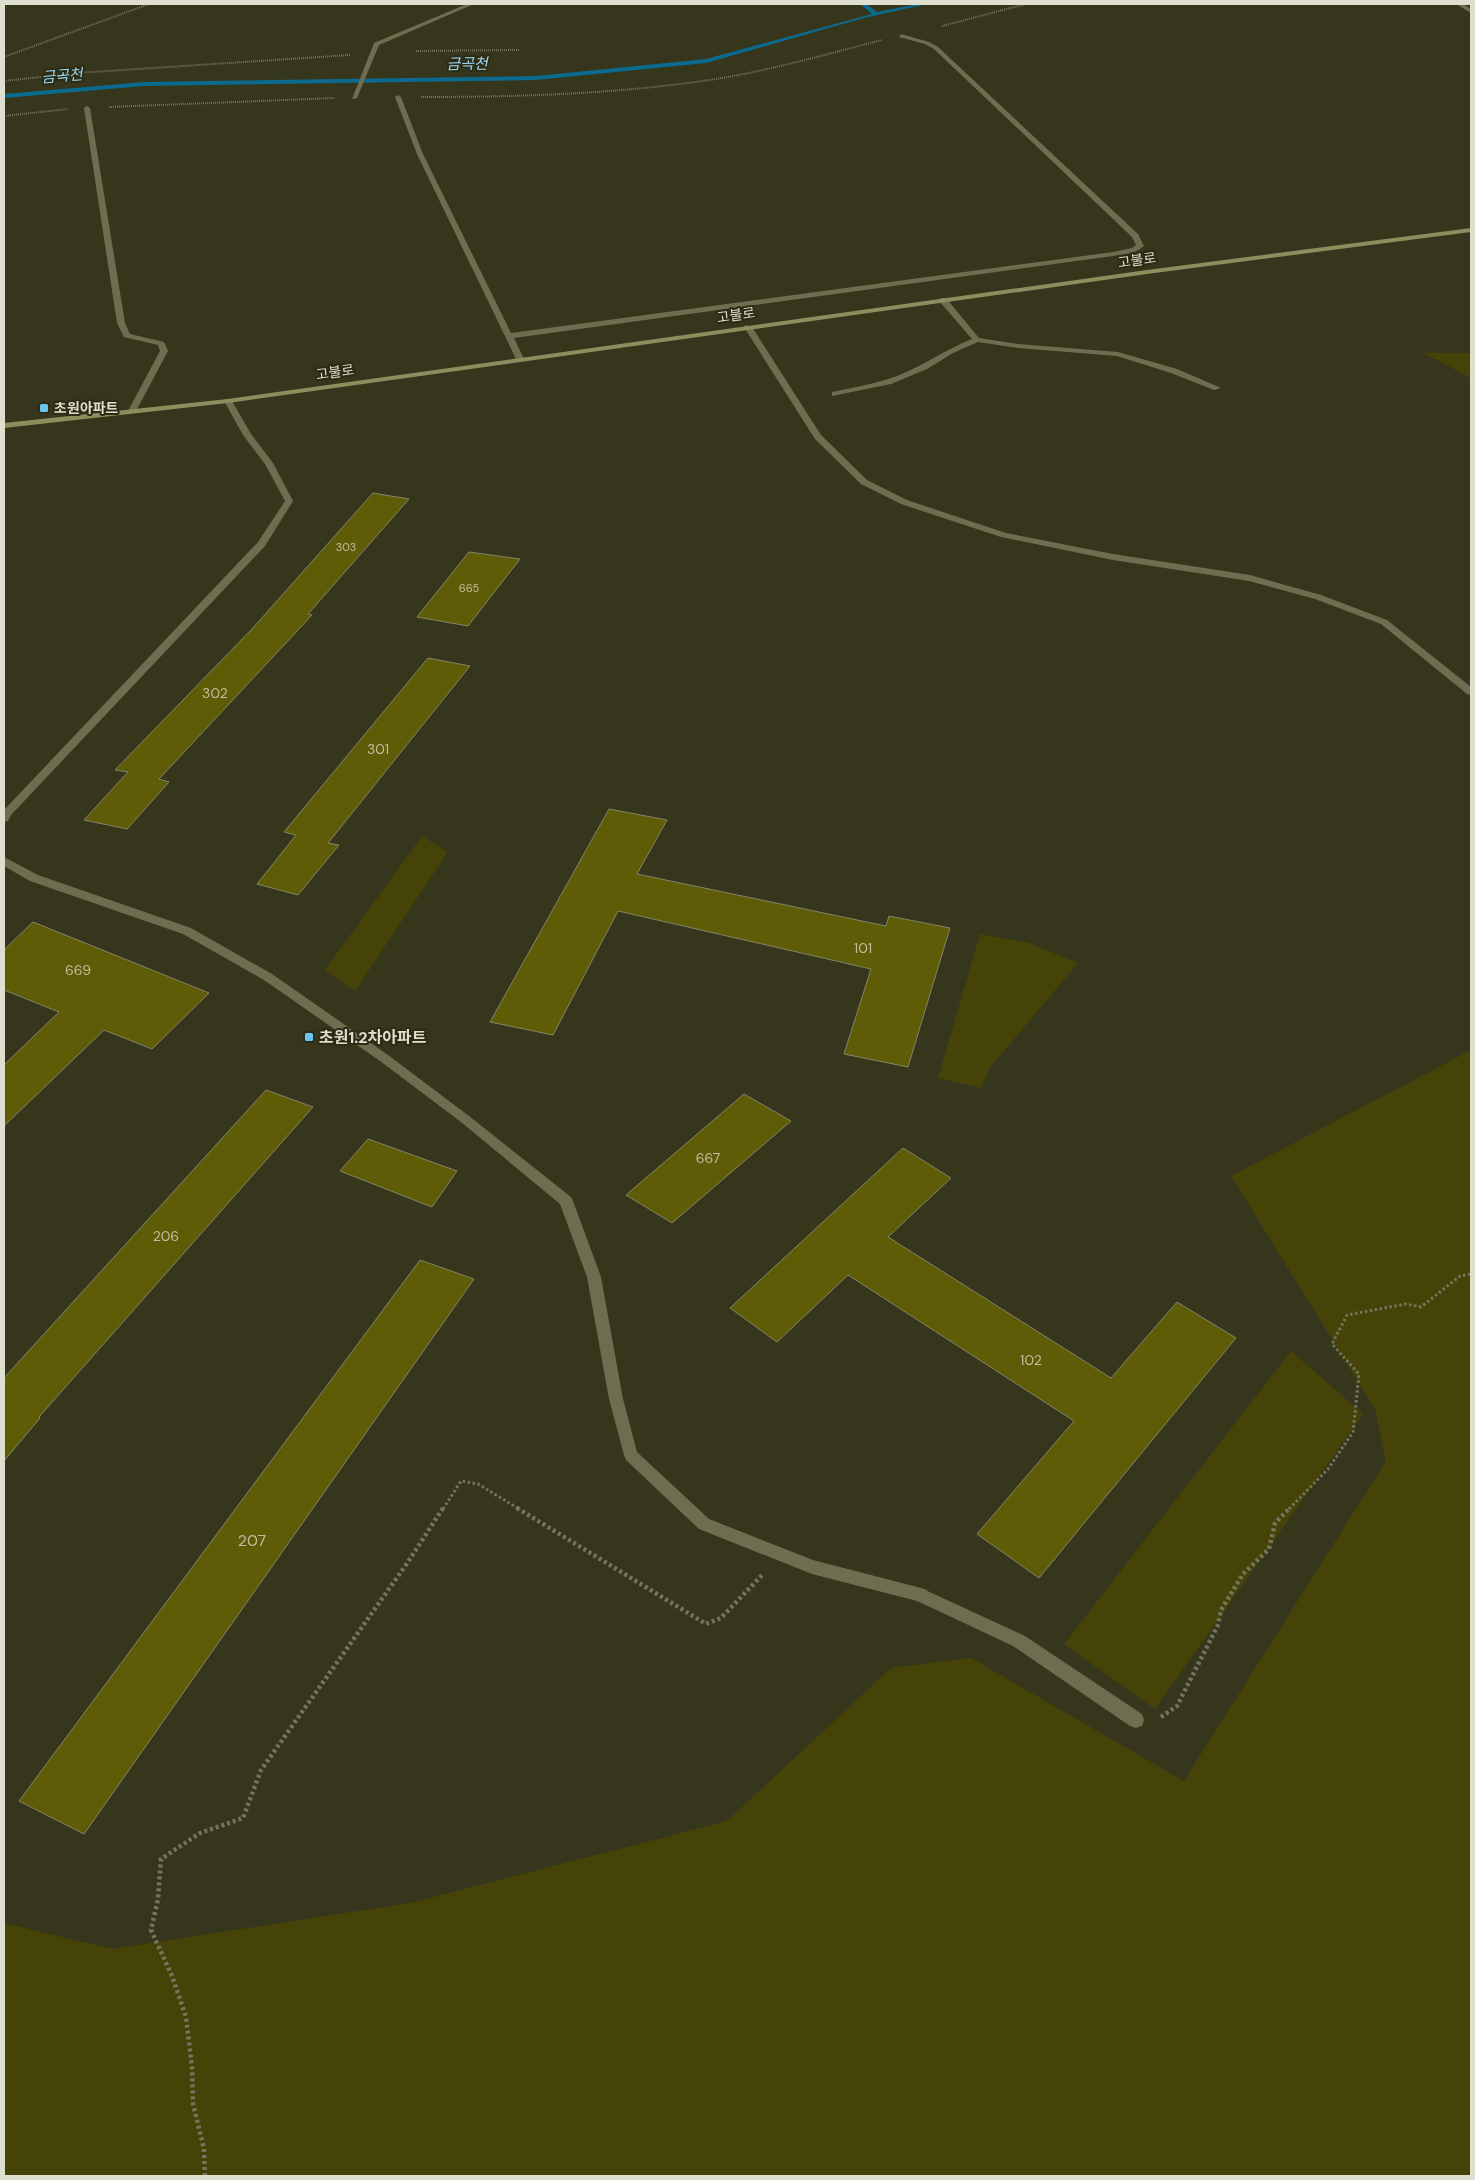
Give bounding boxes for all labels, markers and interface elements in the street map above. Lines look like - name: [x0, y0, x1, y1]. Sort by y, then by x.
- water label: 금곡천: [446, 54, 490, 74]
- water label: 금곡천: [41, 64, 86, 88]
- street label: 고불로: [1117, 248, 1158, 272]
- street label: 고불로: [716, 303, 757, 327]
- street label: 고불로: [315, 360, 356, 384]
- place label: 초원아파트: [54, 399, 119, 417]
- marker: 초원아파트: [38, 402, 50, 414]
- house number: 303: [336, 540, 356, 554]
- house number: 665: [459, 581, 479, 595]
- house number: 302: [202, 684, 228, 702]
- house number: 301: [367, 740, 389, 758]
- house number: 101: [854, 939, 872, 957]
- house number: 669: [65, 961, 91, 979]
- place label: 초원1.2차아파트: [319, 1027, 427, 1048]
- marker: 초원1.2차아파트: [303, 1031, 315, 1043]
- house number: 667: [696, 1149, 720, 1167]
- house number: 206: [153, 1227, 179, 1245]
- house number: 102: [1020, 1351, 1042, 1369]
- house number: 207: [238, 1530, 266, 1551]

